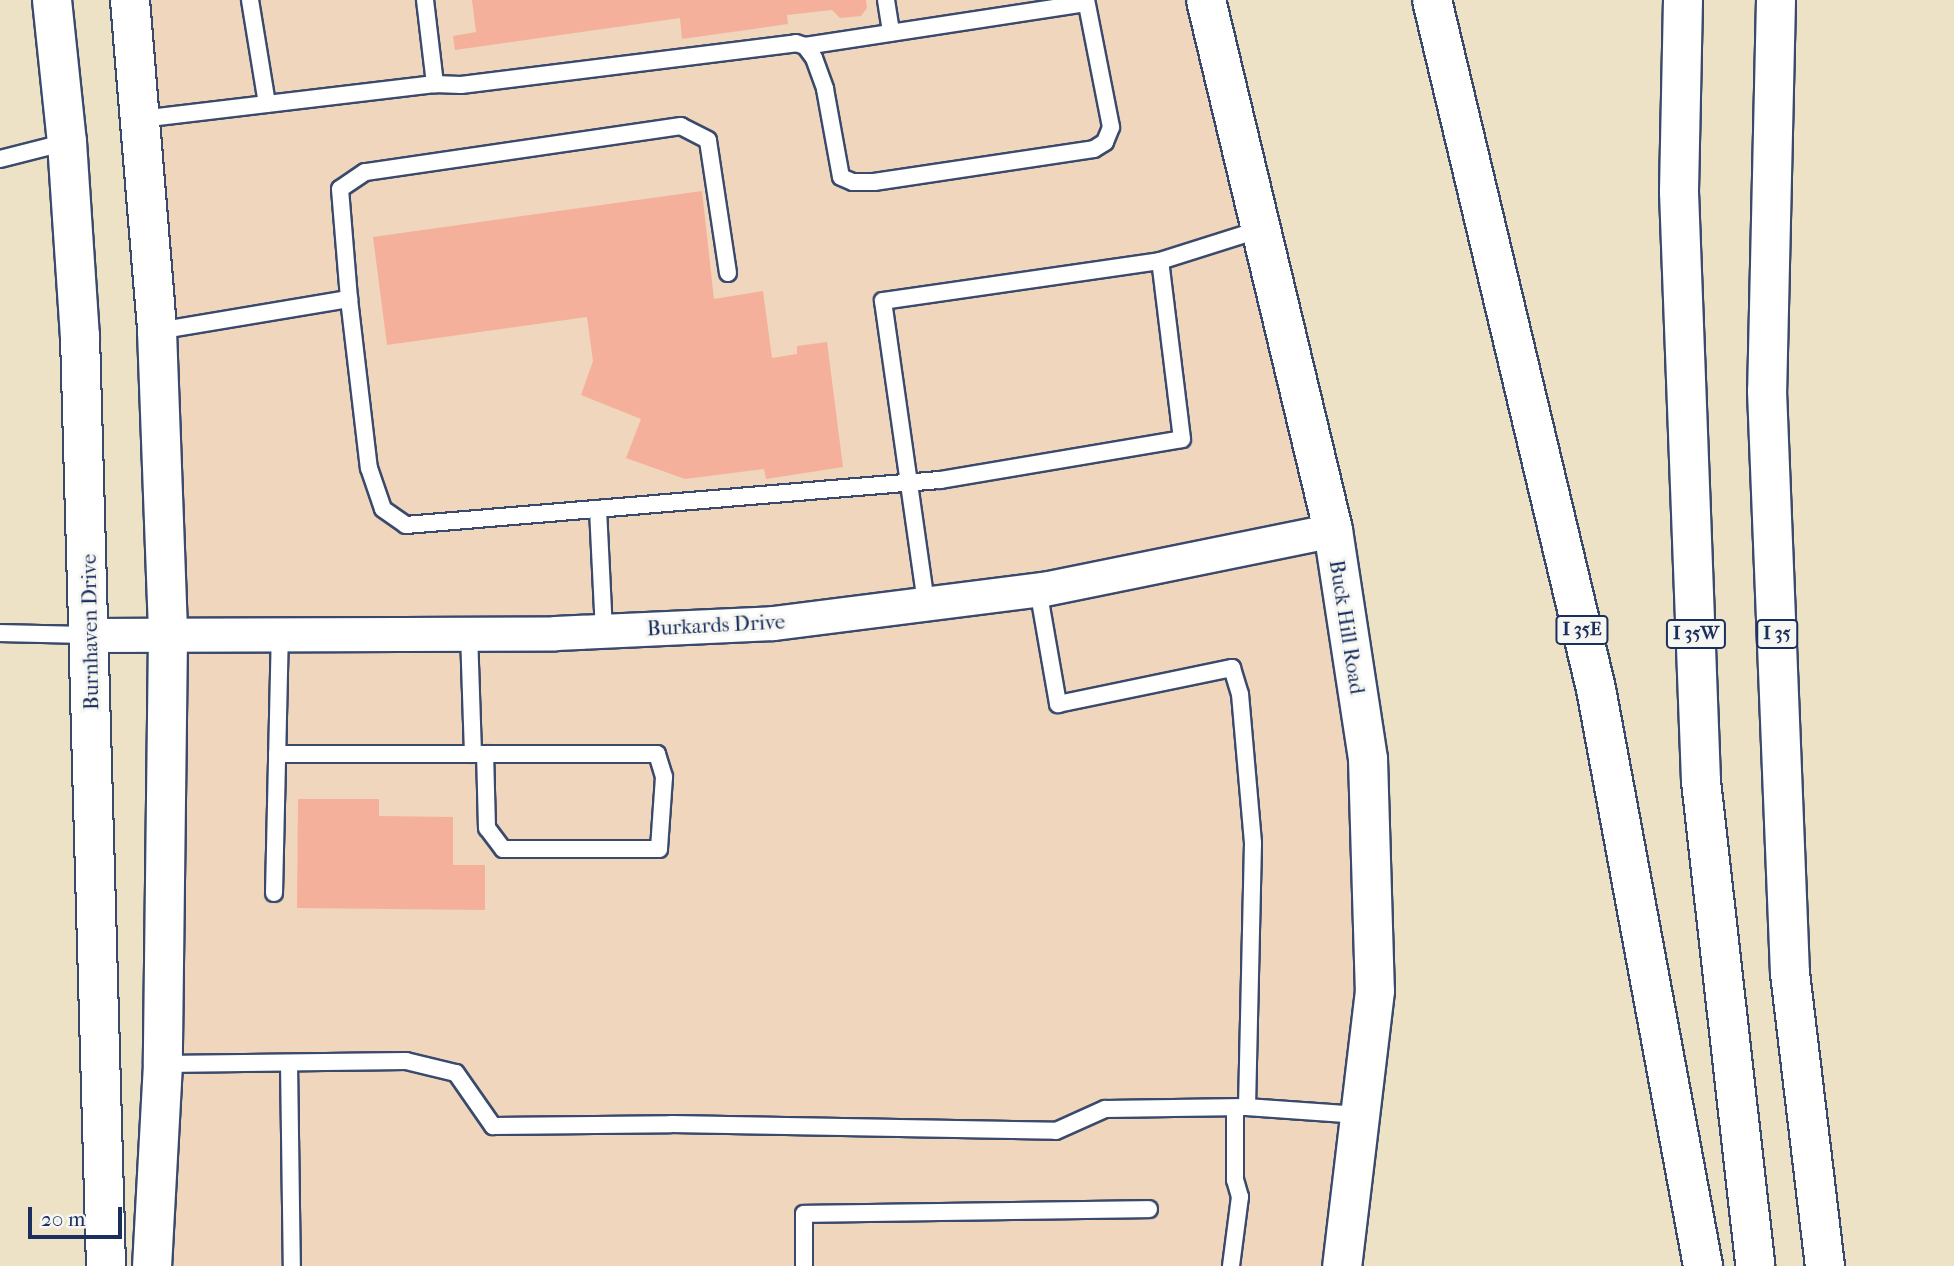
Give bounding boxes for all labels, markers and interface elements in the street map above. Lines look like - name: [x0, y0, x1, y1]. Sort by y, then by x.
- street label: Burnhaven Drive: [76, 554, 104, 710]
- street label: Buck Hill Road: [1324, 558, 1370, 696]
- street label: Burkards Drive: [646, 609, 786, 641]
- road number: I 35E: [1554, 614, 1610, 646]
- road number: I 35W: [1664, 618, 1728, 650]
- road number: I 35: [1756, 618, 1798, 650]
- scale bar: [32, 1192, 126, 1236]
- text: 20 m: [41, 1207, 85, 1231]

